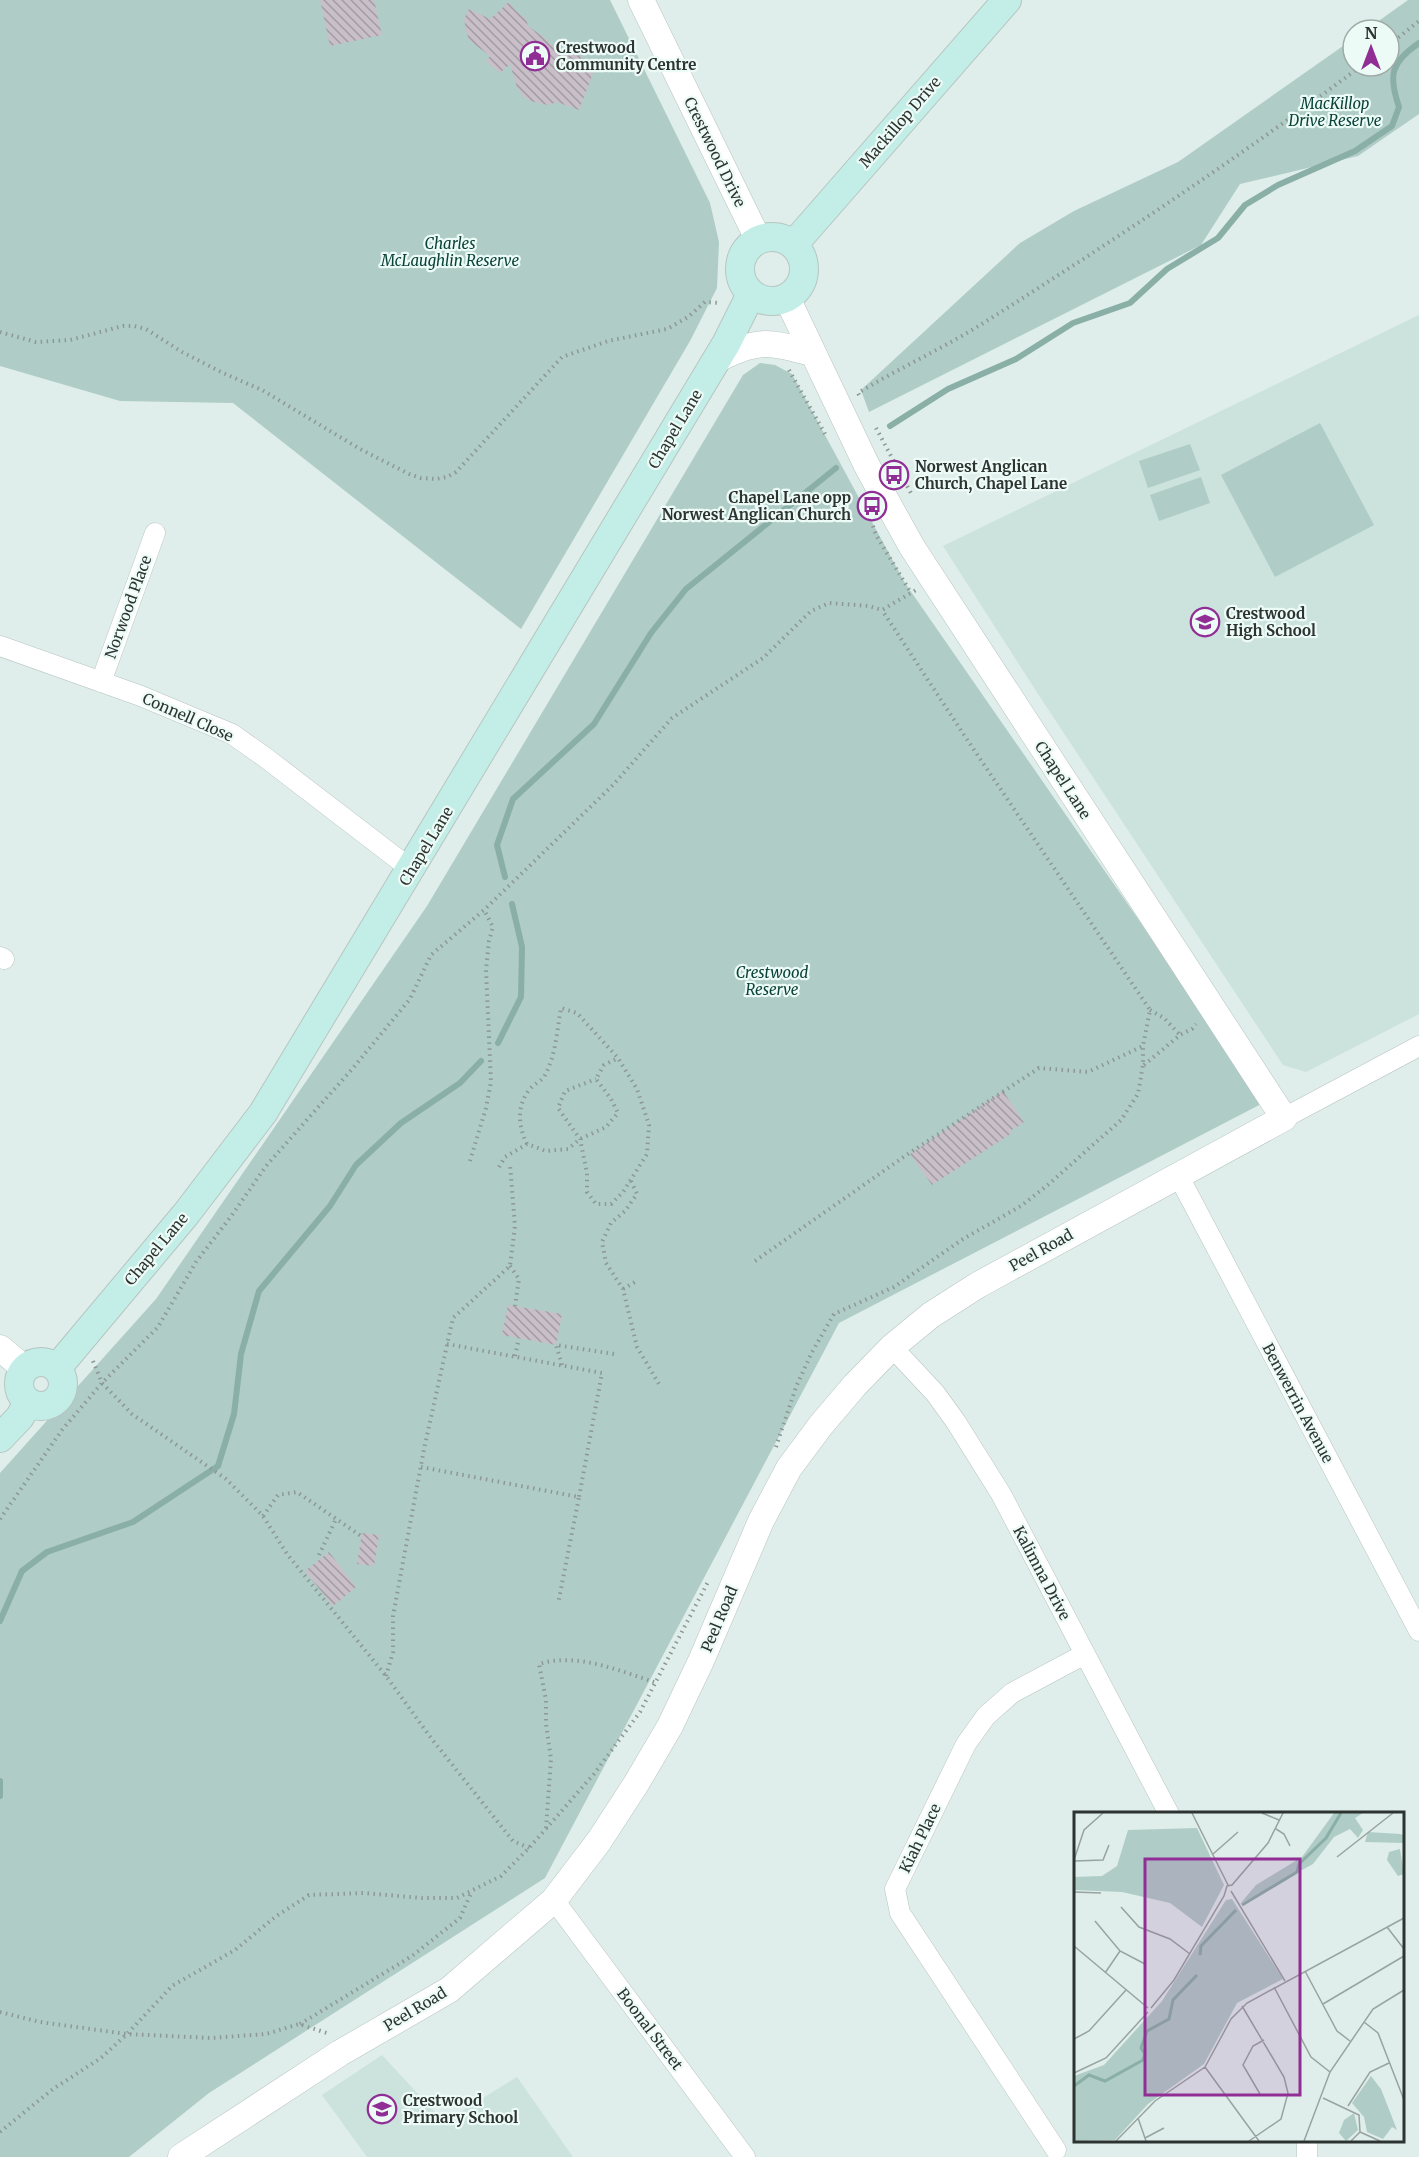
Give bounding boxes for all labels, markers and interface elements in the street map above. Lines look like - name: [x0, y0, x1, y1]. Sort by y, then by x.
- north arrow: [1341, 18, 1401, 78]
- text: N: [1365, 23, 1378, 43]
- place label: Crestwood Community Centre: [556, 38, 696, 74]
- public building icon: Crestwood Community Centre: [519, 40, 551, 72]
- street label: Mackillop Drive: [855, 72, 945, 171]
- street label: Crestwood Drive: [680, 94, 750, 210]
- park label: MacKillop Drive Reserve: [1288, 94, 1382, 130]
- park label: Charles McLaughlin Reserve: [380, 234, 519, 270]
- street label: Chapel Lane: [644, 386, 706, 472]
- place label: Norwest Anglican Church, Chapel Lane: [915, 457, 1067, 494]
- bus stop icon: Norwest Anglican Church, Chapel Lane: [878, 459, 910, 491]
- place label: Chapel Lane opp Norwest Anglican Church: [662, 488, 851, 524]
- bus stop icon: Chapel Lane opp Norwest Anglican Church: [856, 490, 888, 522]
- street label: Norwood Place: [101, 553, 156, 661]
- place label: Crestwood High School: [1226, 604, 1316, 640]
- school or university icon: Crestwood High School: [1189, 606, 1221, 638]
- street label: Connell Close: [140, 689, 236, 746]
- street label: Chapel Lane: [1031, 738, 1095, 823]
- street label: Chapel Lane: [395, 803, 457, 889]
- park label: Crestwood Reserve: [736, 963, 809, 999]
- street label: Chapel Lane: [120, 1209, 192, 1289]
- street label: Peel Road: [1006, 1225, 1076, 1275]
- street label: Benwerrin Avenue: [1258, 1340, 1338, 1466]
- street label: Kalimna Drive: [1009, 1523, 1075, 1623]
- street label: Peel Road: [697, 1583, 741, 1655]
- street label: Kiah Place: [895, 1800, 945, 1876]
- inset map: [1074, 1812, 1404, 2142]
- street label: Peel Road: [380, 1983, 450, 2035]
- street label: Boonal Street: [613, 1984, 687, 2074]
- place label: Crestwood Primary School: [403, 2091, 518, 2127]
- school or university icon: Crestwood Primary School: [366, 2093, 398, 2125]

